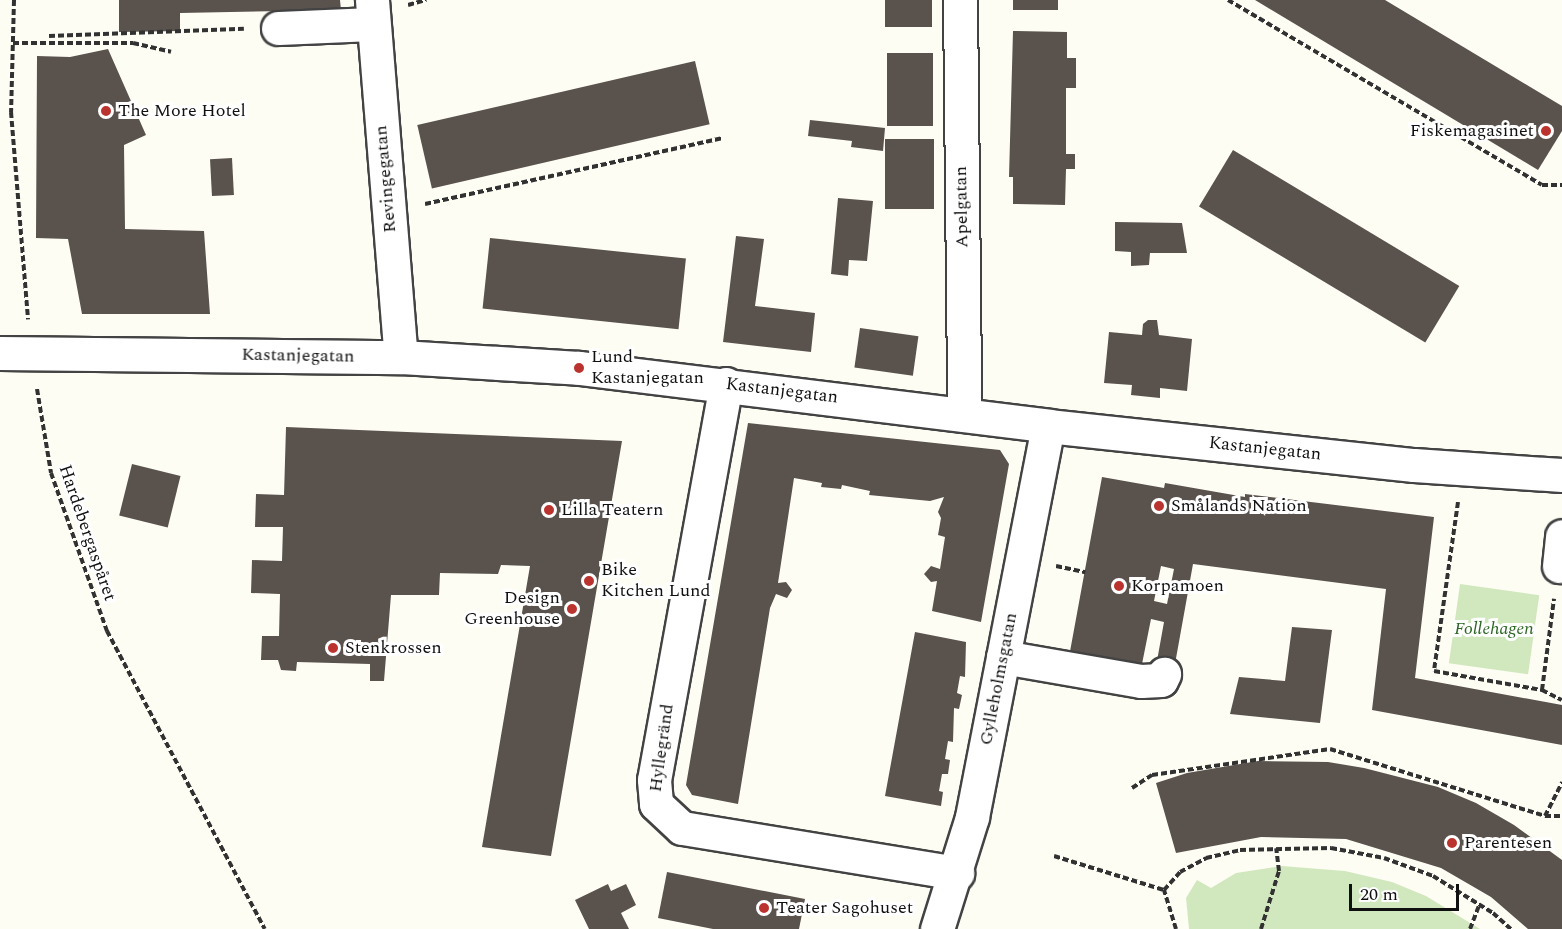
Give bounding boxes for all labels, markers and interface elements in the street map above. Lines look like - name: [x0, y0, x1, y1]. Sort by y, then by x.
- place label: The More Hotel: [118, 100, 246, 122]
- marker: The More Hotel: [99, 104, 113, 118]
- place label: Fiskemagasinet: [1410, 120, 1534, 142]
- street label: Revingegatan: [371, 124, 401, 234]
- marker: Fiskemagasinet: [1539, 124, 1553, 138]
- street label: Apelgatan: [950, 166, 974, 248]
- street label: Kastanjegatan: [241, 344, 355, 368]
- place label: Lund Kastanjegatan: [591, 347, 704, 389]
- marker: Lund Kastanjegatan: [572, 361, 586, 375]
- street label: Kastanjegatan: [725, 373, 839, 409]
- street label: Kastanjegatan: [1208, 432, 1322, 466]
- street label: Hardebergaspåret: [54, 462, 120, 604]
- place label: Smålands Nation: [1171, 495, 1307, 517]
- place label: Lilla Teatern: [561, 499, 663, 521]
- marker: Smålands Nation: [1152, 499, 1166, 513]
- marker: Lilla Teatern: [542, 503, 556, 517]
- place label: Bike Kitchen Lund: [601, 560, 711, 602]
- marker: Bike Kitchen Lund: [582, 574, 596, 588]
- place label: Korpamoen: [1131, 575, 1224, 597]
- marker: Korpamoen: [1112, 579, 1126, 593]
- place label: Design Greenhouse: [464, 588, 560, 630]
- marker: Design Greenhouse: [565, 602, 579, 616]
- street label: Gylleholmsgatan: [976, 611, 1022, 747]
- park label: Follehagen: [1454, 618, 1534, 640]
- place label: Stenkrossen: [345, 637, 442, 659]
- marker: Stenkrossen: [326, 641, 340, 655]
- street label: Hyllegränd: [645, 703, 679, 793]
- place label: Parentesen: [1464, 832, 1552, 854]
- marker: Parentesen: [1445, 836, 1459, 850]
- scale bar: [1352, 872, 1462, 910]
- text: 20 m: [1360, 881, 1398, 908]
- place label: Teater Sagohuset: [776, 897, 913, 919]
- marker: Teater Sagohuset: [757, 901, 771, 915]

